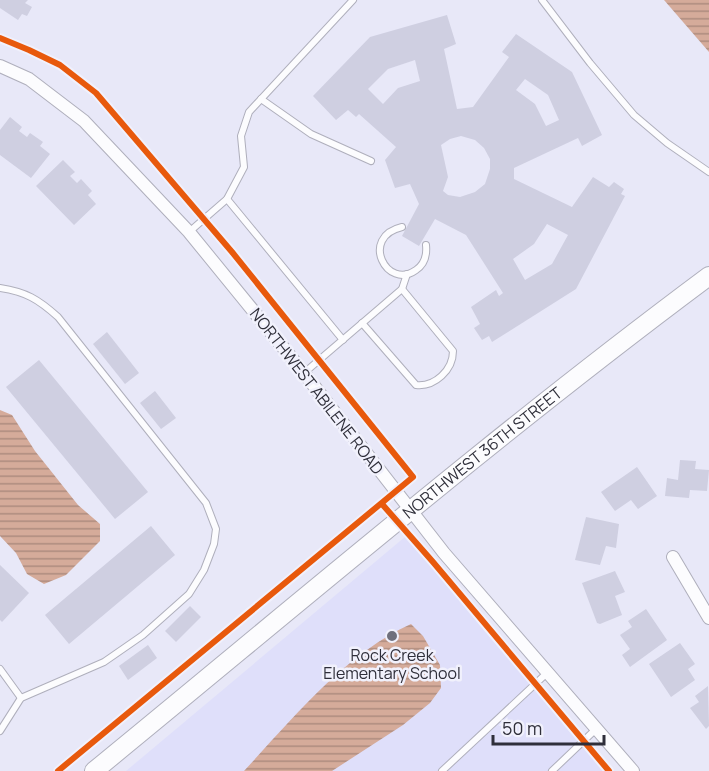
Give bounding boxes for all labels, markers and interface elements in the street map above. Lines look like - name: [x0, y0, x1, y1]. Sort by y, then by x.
- street label: NORTHWEST ABILENE ROAD: [245, 303, 389, 479]
- street label: NORTHWEST 36TH STREET: [398, 382, 567, 523]
- marker: Rock Creek Elementary School: [385, 629, 399, 643]
- place label: Rock Creek Elementary School: [323, 644, 461, 684]
- scale bar: [493, 708, 604, 746]
- text: 50 m: [502, 716, 542, 740]

